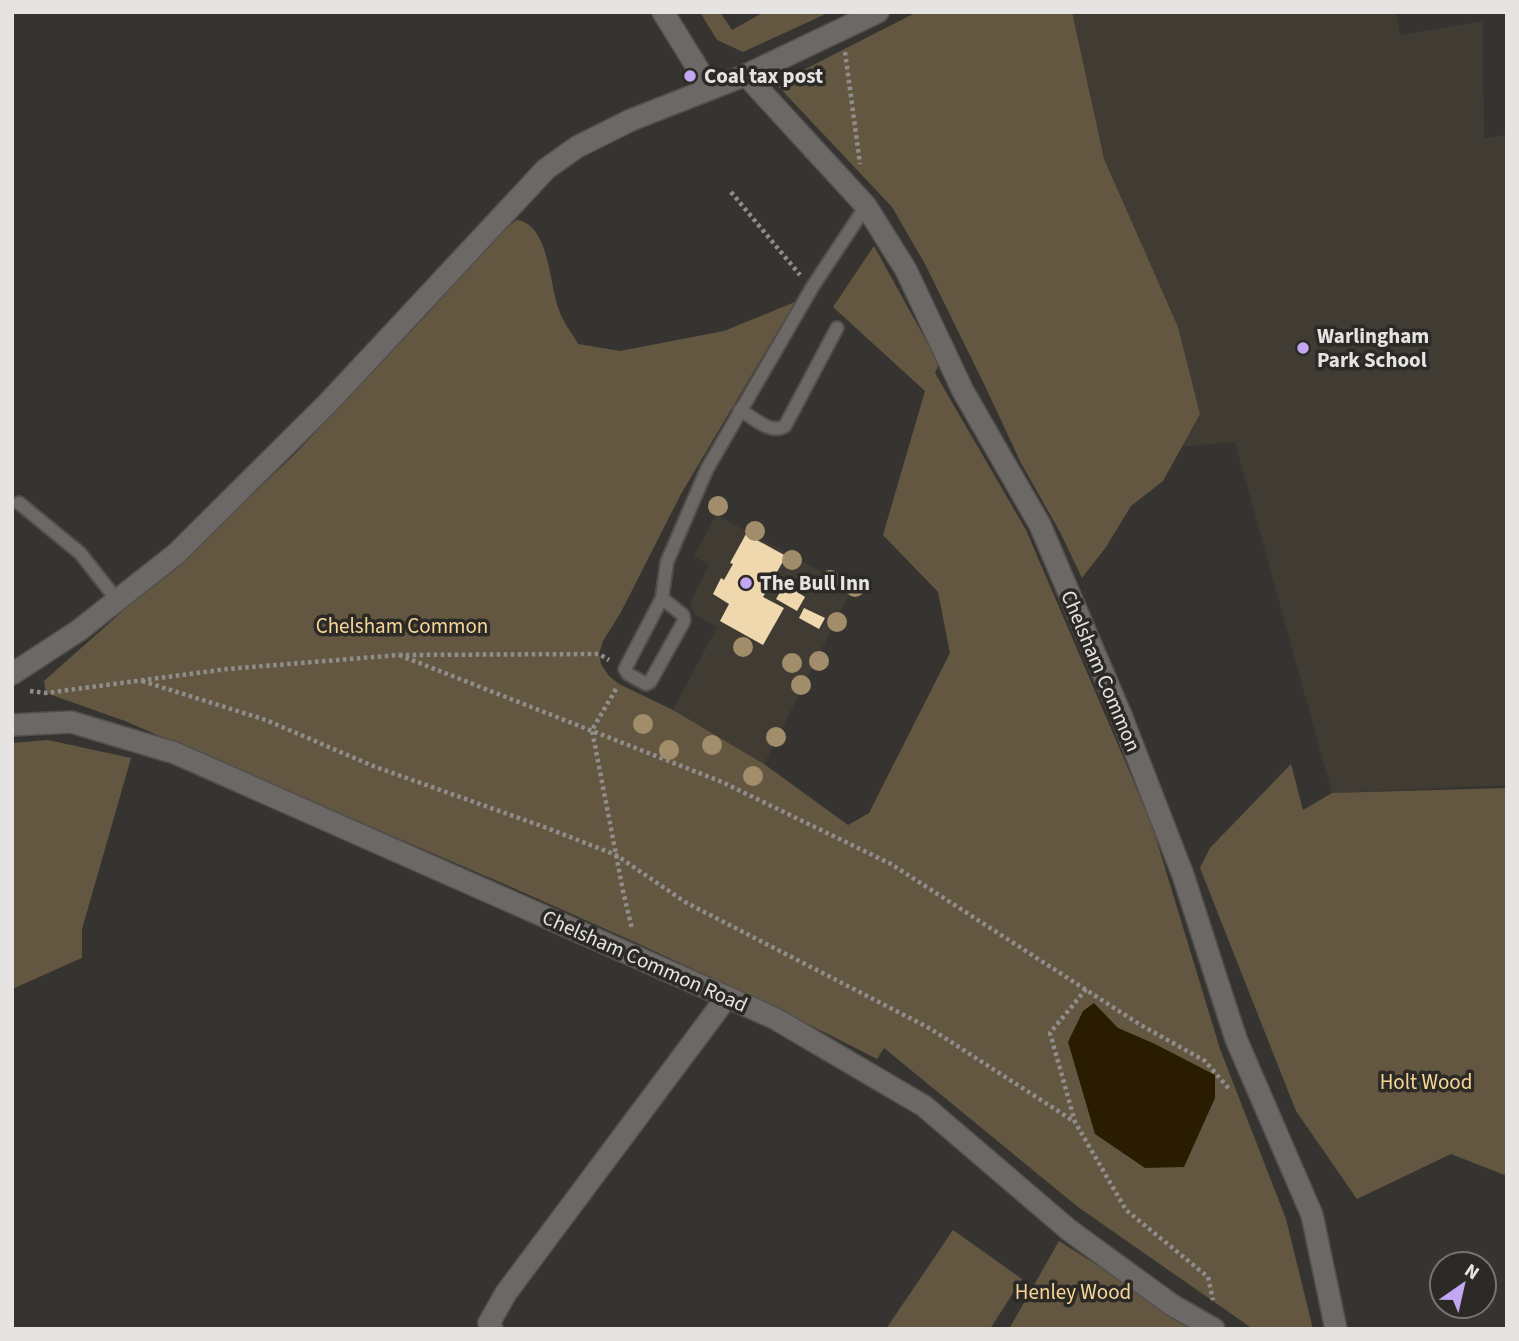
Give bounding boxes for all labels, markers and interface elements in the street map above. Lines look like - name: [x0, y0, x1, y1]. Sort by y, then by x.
- place label: Coal tax post: [704, 61, 823, 91]
- marker: Coal tax post: [682, 68, 698, 84]
- place label: Warlingham Park School: [1317, 321, 1429, 375]
- marker: Warlingham Park School: [1295, 340, 1311, 356]
- place label: The Bull Inn: [760, 568, 870, 598]
- marker: The Bull Inn: [738, 575, 754, 591]
- street label: Chelsham Common: [1053, 586, 1149, 756]
- park label: Chelsham Common: [316, 611, 488, 641]
- street label: Chelsham Common Road: [538, 902, 752, 1020]
- park label: Holt Wood: [1380, 1067, 1472, 1097]
- north arrow: [1428, 1250, 1498, 1320]
- text: N: [1459, 1257, 1484, 1287]
- park label: Henley Wood: [1015, 1277, 1131, 1307]

